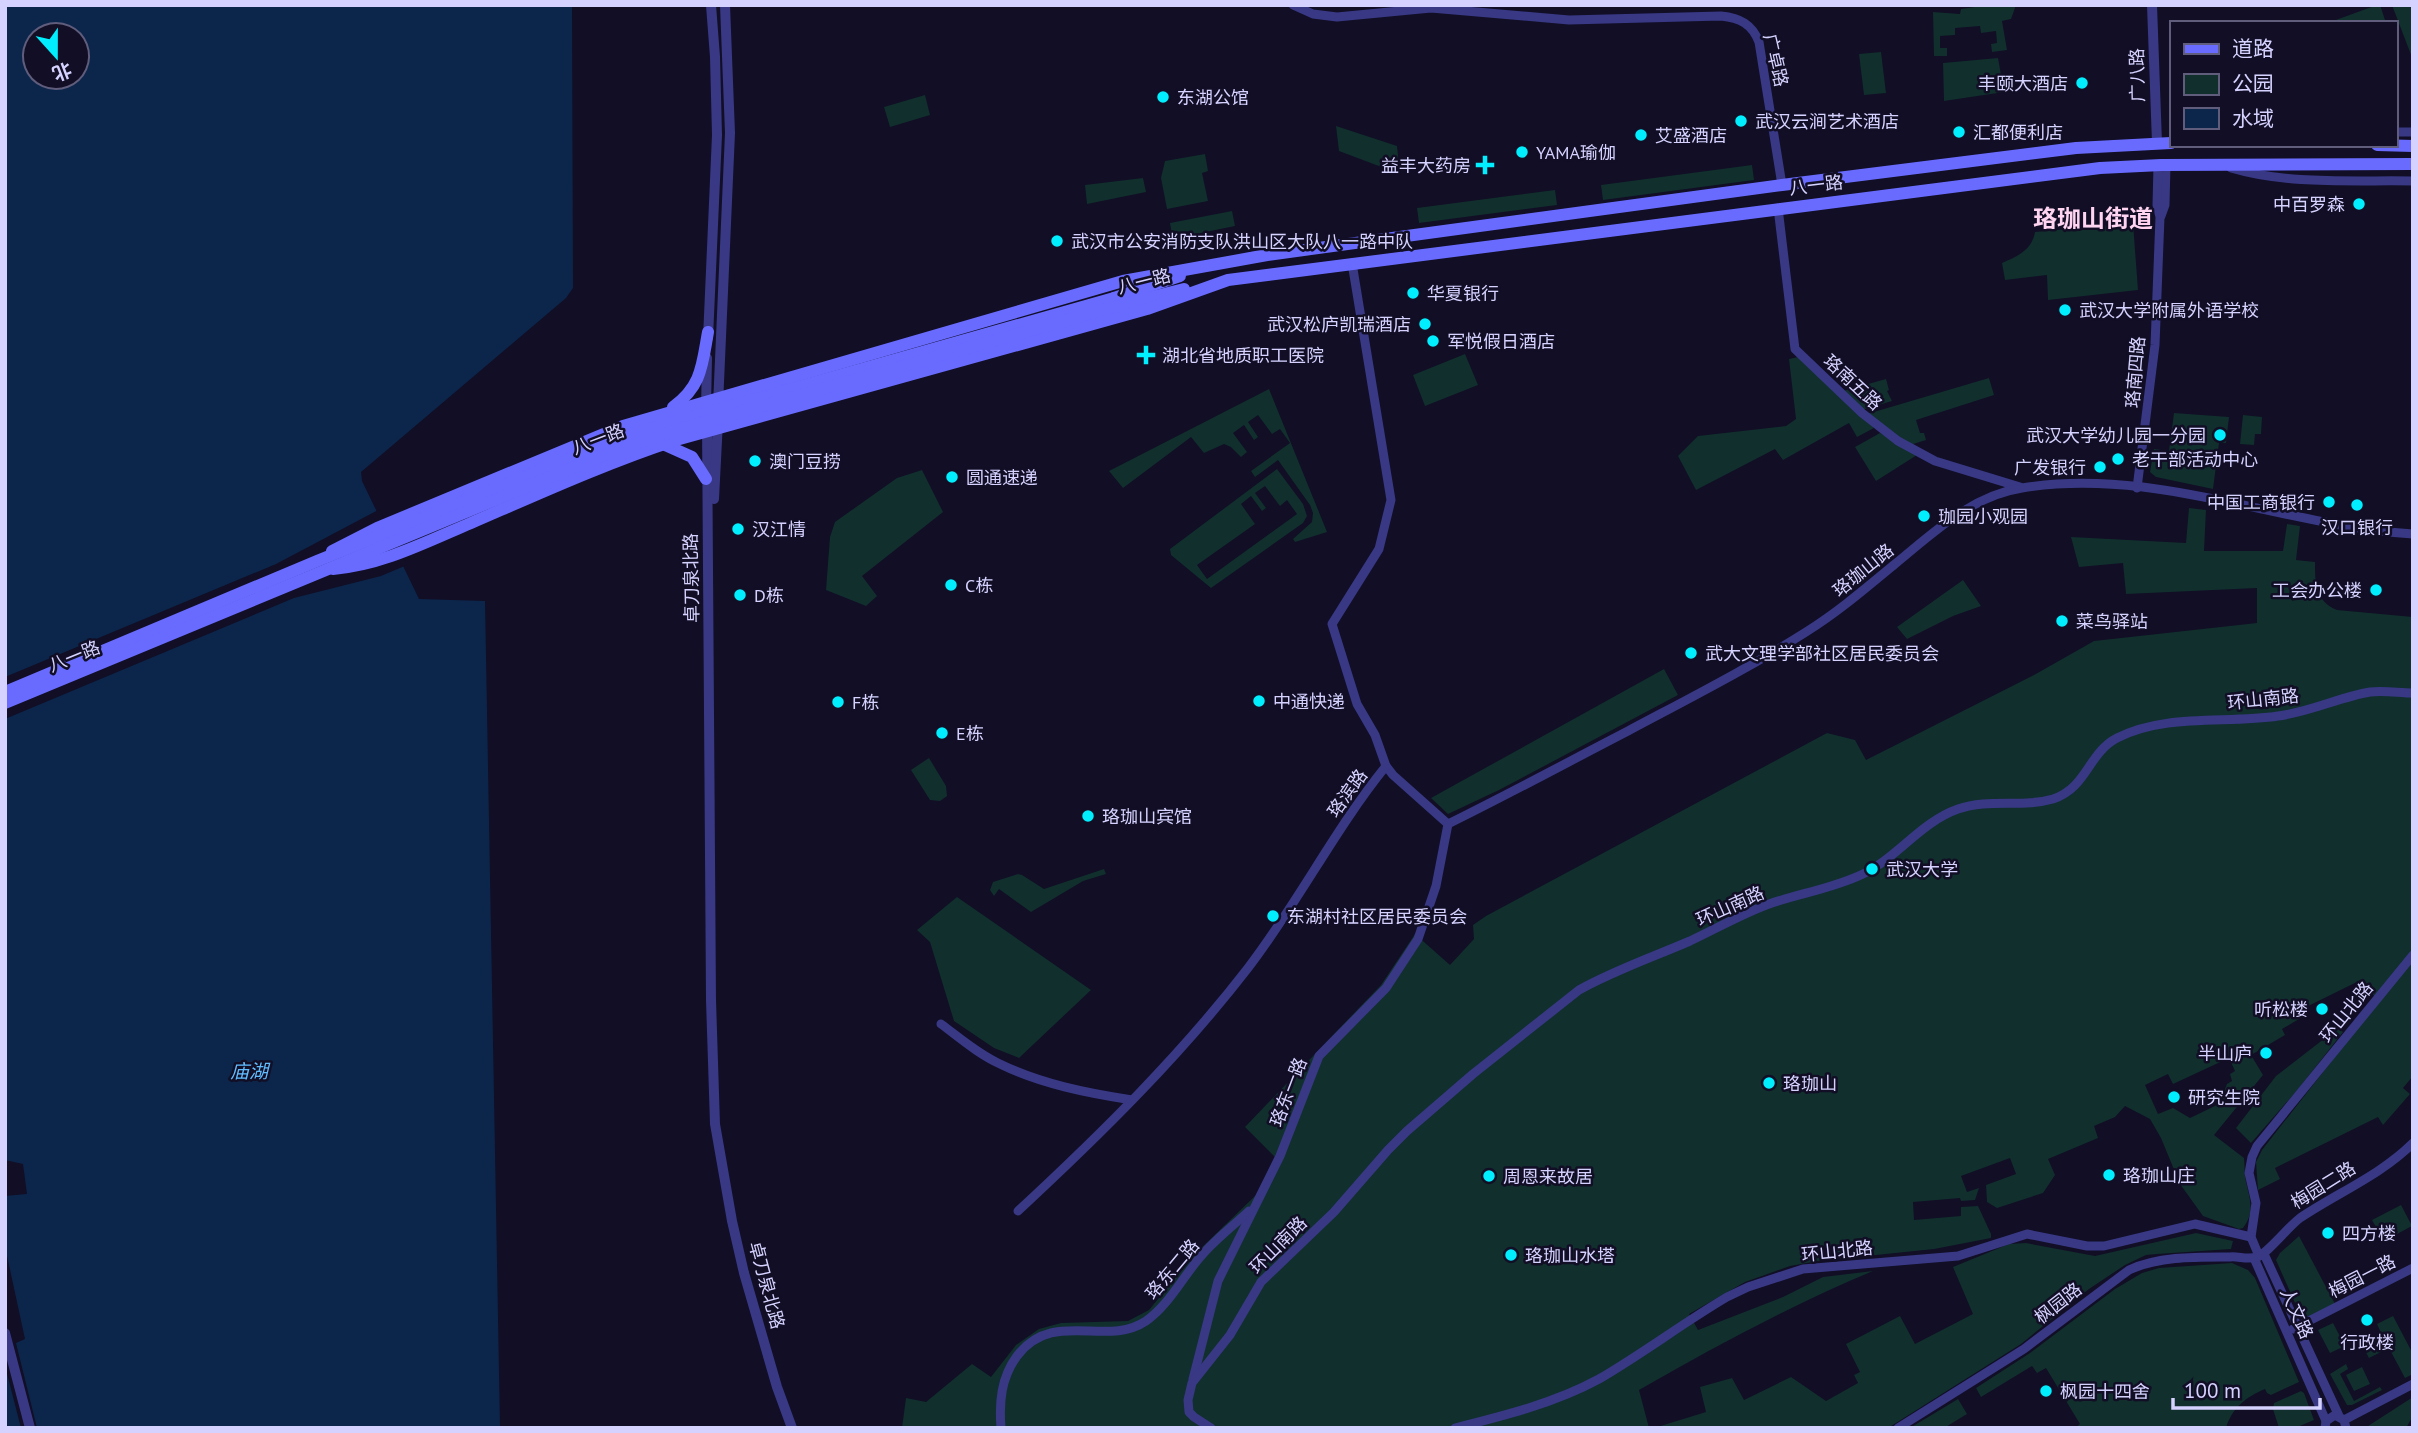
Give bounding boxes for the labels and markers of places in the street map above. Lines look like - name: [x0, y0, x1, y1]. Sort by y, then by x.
- place label: 丰颐大酒店: [1978, 72, 2068, 95]
- marker: 丰颐大酒店: [2074, 75, 2090, 91]
- place label: 东湖公馆: [1177, 86, 1249, 109]
- marker: 东湖公馆: [1155, 89, 1171, 105]
- place label: 武汉云涧艺术酒店: [1755, 110, 1899, 133]
- marker: 武汉云涧艺术酒店: [1733, 113, 1749, 129]
- place label: 汇都便利店: [1973, 121, 2063, 144]
- place label: 艾盛酒店: [1655, 124, 1727, 147]
- marker: 汇都便利店: [1951, 124, 1967, 140]
- marker: 艾盛酒店: [1633, 127, 1649, 143]
- place label: YAMA瑜伽: [1536, 141, 1616, 164]
- marker: YAMA瑜伽: [1514, 144, 1530, 160]
- place label: 益丰大药房: [1381, 154, 1471, 177]
- marker: 益丰大药房: [1477, 157, 1493, 173]
- place label: 中百罗森: [2273, 193, 2345, 216]
- marker: 中百罗森: [2351, 196, 2367, 212]
- place label: 武汉市公安消防支队洪山区大队八一路中队: [1071, 230, 1413, 253]
- marker: 武汉市公安消防支队洪山区大队八一路中队: [1049, 233, 1065, 249]
- place label: 华夏银行: [1427, 282, 1499, 305]
- marker: 华夏银行: [1405, 285, 1421, 301]
- place label: 武汉大学附属外语学校: [2079, 299, 2259, 322]
- marker: 武汉大学附属外语学校: [2057, 302, 2073, 318]
- place label: 武汉松庐凯瑞酒店: [1267, 313, 1411, 336]
- marker: 武汉松庐凯瑞酒店: [1417, 316, 1433, 332]
- place label: 军悦假日酒店: [1447, 330, 1555, 353]
- marker: 军悦假日酒店: [1425, 333, 1441, 349]
- place label: 湖北省地质职工医院: [1162, 344, 1324, 367]
- marker: 湖北省地质职工医院: [1136, 345, 1156, 365]
- place label: 武汉大学幼儿园一分园: [2026, 424, 2206, 447]
- marker: 武汉大学幼儿园一分园: [2212, 427, 2228, 443]
- place label: 老干部活动中心: [2132, 448, 2258, 471]
- place label: 澳门豆捞: [769, 450, 841, 473]
- marker: 老干部活动中心: [2110, 451, 2126, 467]
- marker: 澳门豆捞: [747, 453, 763, 469]
- place label: 广发银行: [2014, 456, 2086, 479]
- marker: 广发银行: [2092, 459, 2108, 475]
- place label: 圆通速递: [966, 466, 1038, 489]
- marker: 圆通速递: [944, 469, 960, 485]
- place label: 中国工商银行: [2207, 491, 2315, 514]
- marker: 中国工商银行: [2321, 494, 2337, 510]
- marker: 汉口银行: [2349, 497, 2365, 513]
- place label: 珈园小观园: [1938, 505, 2028, 528]
- marker: 珈园小观园: [1916, 508, 1932, 524]
- place label: 汉口银行: [2321, 516, 2393, 539]
- place label: 汉江情: [752, 518, 806, 541]
- marker: 汉江情: [730, 521, 746, 537]
- place label: C栋: [965, 574, 993, 597]
- marker: C栋: [943, 577, 959, 593]
- place label: 工会办公楼: [2272, 579, 2362, 602]
- marker: 工会办公楼: [2368, 582, 2384, 598]
- place label: D栋: [754, 584, 784, 607]
- marker: D栋: [732, 587, 748, 603]
- place label: 菜鸟驿站: [2076, 610, 2148, 633]
- marker: 菜鸟驿站: [2054, 613, 2070, 629]
- place label: 武大文理学部社区居民委员会: [1705, 642, 1939, 665]
- marker: 武大文理学部社区居民委员会: [1683, 645, 1699, 661]
- place label: 中通快递: [1273, 690, 1345, 713]
- place label: F栋: [852, 691, 879, 714]
- marker: 中通快递: [1251, 693, 1267, 709]
- marker: F栋: [830, 694, 846, 710]
- place label: E栋: [956, 722, 984, 745]
- marker: E栋: [934, 725, 950, 741]
- place label: 珞珈山宾馆: [1102, 805, 1192, 828]
- marker: 珞珈山宾馆: [1080, 808, 1096, 824]
- place label: 武汉大学: [1886, 858, 1958, 881]
- marker: 武汉大学: [1864, 861, 1880, 877]
- place label: 东湖村社区居民委员会: [1287, 905, 1467, 928]
- marker: 东湖村社区居民委员会: [1265, 908, 1281, 924]
- place label: 听松楼: [2254, 998, 2308, 1021]
- marker: 听松楼: [2314, 1001, 2330, 1017]
- place label: 半山庐: [2198, 1042, 2252, 1065]
- marker: 半山庐: [2258, 1045, 2274, 1061]
- place label: 珞珈山: [1783, 1072, 1837, 1095]
- marker: 珞珈山: [1761, 1075, 1777, 1091]
- place label: 研究生院: [2188, 1086, 2260, 1109]
- marker: 研究生院: [2166, 1089, 2182, 1105]
- place label: 珞珈山庄: [2123, 1164, 2195, 1187]
- place label: 周恩来故居: [1503, 1165, 1593, 1188]
- marker: 珞珈山庄: [2101, 1167, 2117, 1183]
- marker: 周恩来故居: [1481, 1168, 1497, 1184]
- place label: 四方楼: [2342, 1222, 2396, 1245]
- marker: 四方楼: [2320, 1225, 2336, 1241]
- place label: 珞珈山水塔: [1525, 1244, 1615, 1267]
- marker: 珞珈山水塔: [1503, 1247, 1519, 1263]
- marker: 行政楼: [2359, 1312, 2375, 1328]
- place label: 行政楼: [2340, 1331, 2394, 1354]
- place label: 枫园十四舍: [2060, 1380, 2150, 1403]
- marker: 枫园十四舍: [2038, 1383, 2054, 1399]

